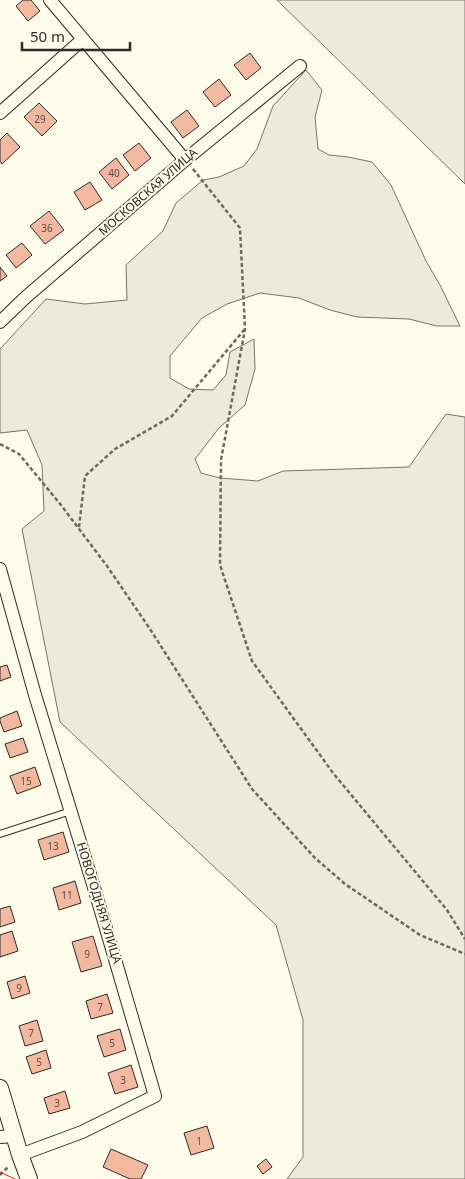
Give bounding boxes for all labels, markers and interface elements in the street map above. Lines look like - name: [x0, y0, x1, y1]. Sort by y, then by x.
- scale bar: [22, 20, 130, 52]
- text: 50 m: [30, 26, 65, 46]
- house number: 29: [34, 112, 46, 126]
- street label: МОСКОВСКАЯ УЛИЦА: [95, 144, 201, 239]
- house number: 40: [108, 166, 120, 180]
- house number: 36: [41, 221, 53, 235]
- house number: 15: [20, 774, 32, 788]
- house number: 13: [47, 839, 59, 853]
- street label: НОВОГОДНЯЯ УЛИЦА: [73, 840, 126, 966]
- house number: 11: [61, 888, 73, 902]
- house number: 9: [84, 947, 90, 961]
- house number: 9: [16, 981, 22, 995]
- house number: 7: [97, 1000, 103, 1014]
- house number: 7: [28, 1026, 34, 1040]
- house number: 5: [109, 1036, 115, 1050]
- house number: 5: [36, 1055, 42, 1069]
- house number: 3: [120, 1073, 126, 1087]
- house number: 3: [54, 1096, 60, 1110]
- house number: 1: [196, 1134, 202, 1148]

